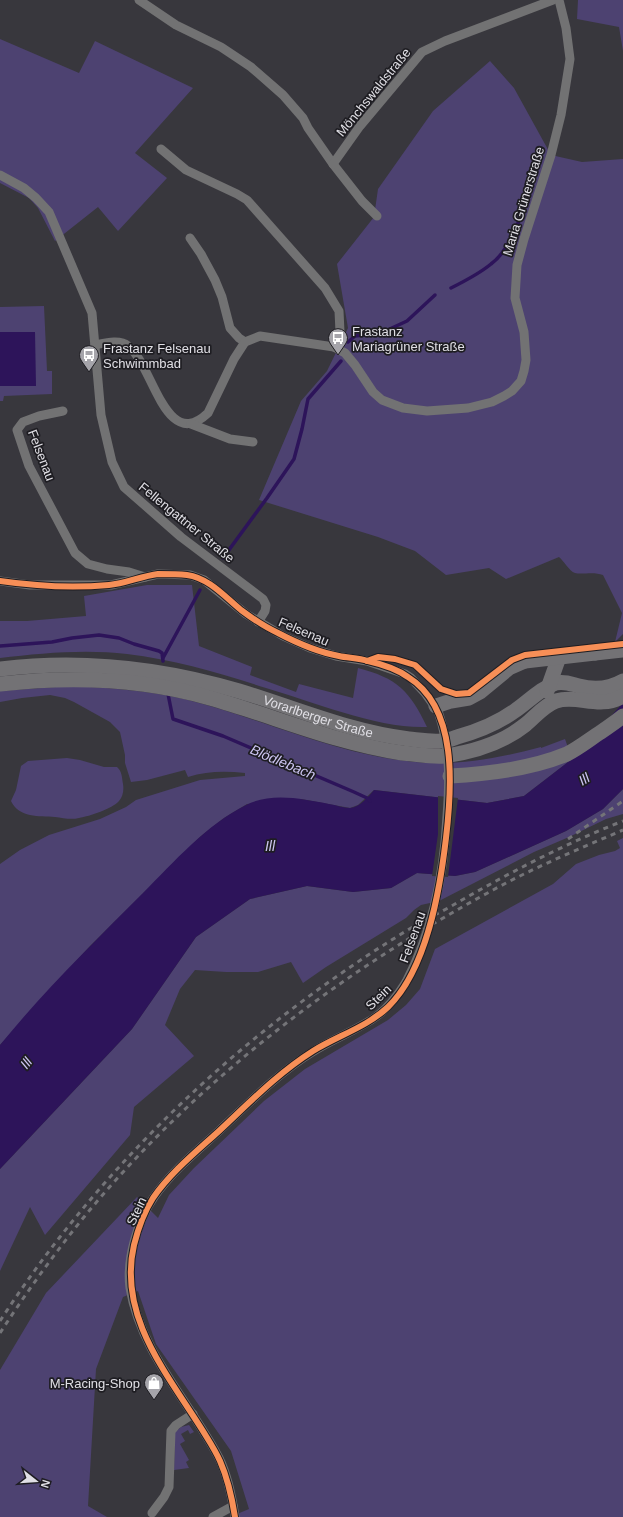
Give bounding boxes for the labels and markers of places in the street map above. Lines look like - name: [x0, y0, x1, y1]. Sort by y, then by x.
- place label: Frastanz Mariagrüner Straße: [352, 324, 465, 354]
- bus stop icon: Frastanz Mariagrüner Straße: [327, 327, 349, 355]
- place label: Frastanz Felsenau Schwimmbad: [103, 341, 211, 371]
- bus stop icon: Frastanz Felsenau Schwimmbad: [78, 344, 100, 372]
- shop icon: M-Racing-Shop: [143, 1372, 165, 1400]
- place label: M-Racing-Shop: [50, 1376, 140, 1391]

